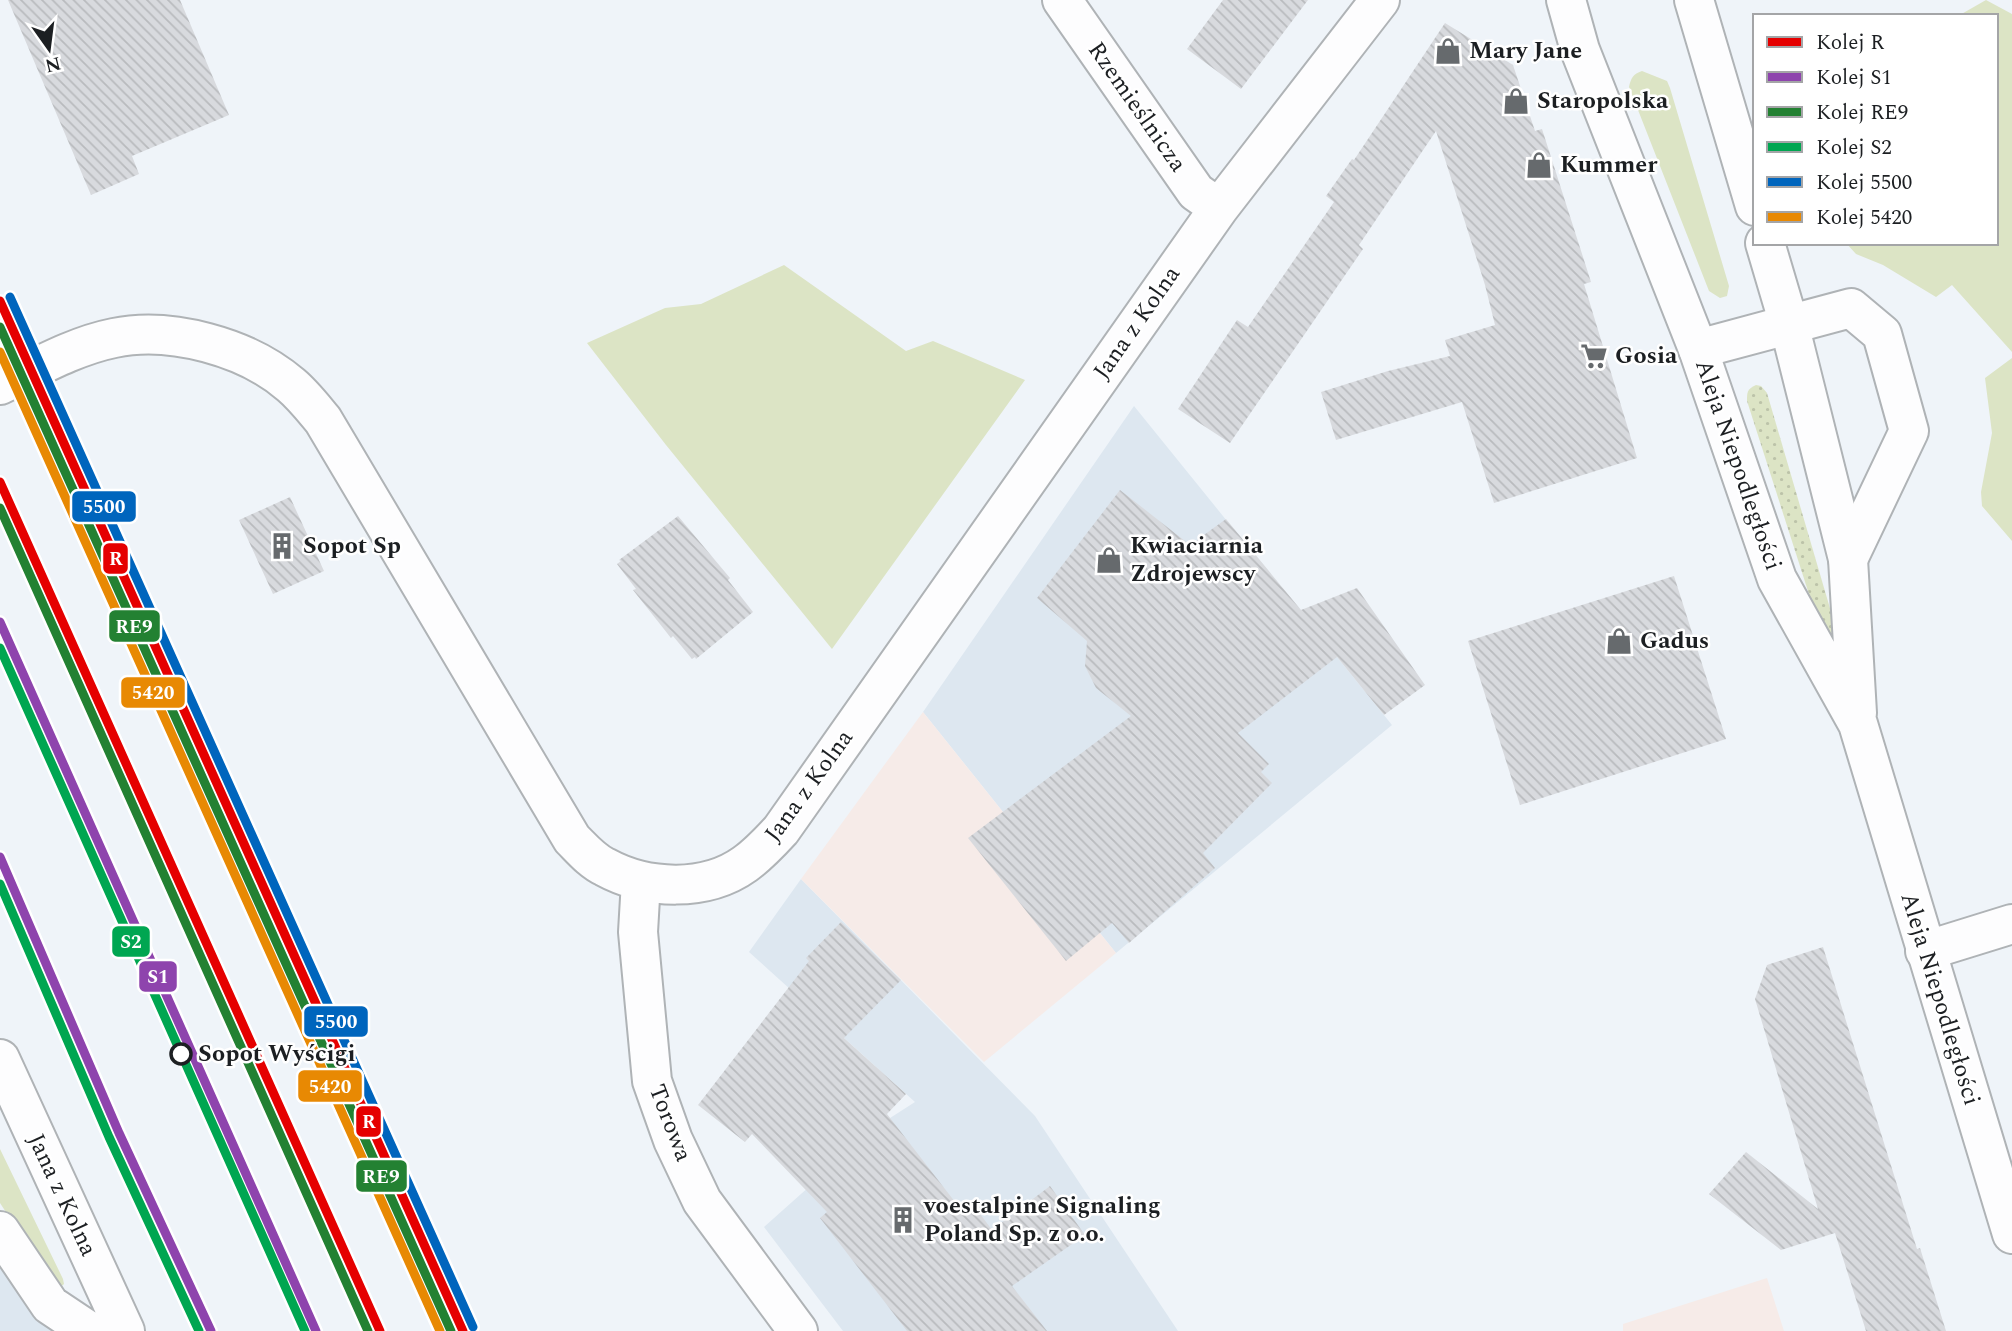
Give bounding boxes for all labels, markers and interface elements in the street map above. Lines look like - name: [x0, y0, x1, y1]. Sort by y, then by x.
- north arrow: [14, 14, 84, 84]
- legend: [1753, 14, 1998, 245]
- text: Kolej R: [1816, 27, 1884, 59]
- place label: Mary Jane: [1469, 33, 1582, 69]
- street label: Rzemieślnicza: [1079, 34, 1196, 180]
- shop icon: Mary Jane: [1433, 36, 1463, 66]
- text: N: [42, 48, 64, 80]
- text: Kolej S1: [1816, 62, 1892, 94]
- place label: Staropolska: [1537, 83, 1669, 119]
- shop icon: Staropolska: [1501, 86, 1531, 116]
- text: Kolej RE9: [1816, 97, 1908, 129]
- text: Kolej S2: [1816, 132, 1892, 164]
- place label: Kummer: [1560, 147, 1658, 183]
- shop icon: Kummer: [1524, 150, 1554, 180]
- text: Kolej 5500: [1816, 167, 1912, 199]
- text: Kolej 5420: [1816, 202, 1912, 234]
- street label: Jana z Kolna: [1084, 258, 1190, 387]
- place label: Gosia: [1615, 338, 1678, 374]
- supermarket icon: Gosia: [1579, 341, 1609, 371]
- street label: Aleja Niepodległości: [1685, 355, 1791, 575]
- line badge: 5500: [71, 490, 137, 523]
- text: 5500: [83, 493, 126, 522]
- place label: Sopot Sp: [303, 528, 401, 564]
- place label: Kwiaciarnia Zdrojewscy: [1130, 528, 1264, 592]
- building icon: Sopot Sp: [267, 531, 297, 561]
- line badge: R: [102, 542, 129, 575]
- text: R: [109, 545, 123, 574]
- shop icon: Kwiaciarnia Zdrojewscy: [1094, 545, 1124, 575]
- line badge: RE9: [108, 609, 161, 643]
- text: RE9: [115, 613, 153, 642]
- place label: Gadus: [1640, 623, 1709, 659]
- shop icon: Gadus: [1604, 626, 1634, 656]
- line badge: 5420: [120, 676, 186, 709]
- text: 5420: [132, 679, 175, 708]
- street label: Jana z Kolna: [756, 722, 862, 850]
- street label: Aleja Niepodległości: [1890, 888, 1990, 1110]
- line badge: S2: [111, 925, 151, 958]
- text: S2: [120, 928, 142, 957]
- line badge: S1: [138, 960, 178, 993]
- text: S1: [147, 963, 169, 992]
- line badge: 5500: [303, 1005, 369, 1038]
- text: 5500: [315, 1008, 358, 1037]
- place label: Sopot Wyścigi: [198, 1036, 356, 1072]
- marker: Sopot Wyścigi: [170, 1043, 192, 1065]
- line badge: 5420: [297, 1069, 363, 1103]
- text: 5420: [309, 1073, 352, 1102]
- street label: Torowa: [639, 1079, 701, 1167]
- line badge: R: [355, 1105, 382, 1138]
- text: R: [362, 1108, 376, 1137]
- street label: Jana z Kolna: [18, 1128, 106, 1263]
- line badge: RE9: [355, 1159, 408, 1193]
- text: RE9: [362, 1163, 400, 1192]
- place label: voestalpine Signaling Poland Sp. z o.o.: [923, 1188, 1161, 1252]
- building icon: voestalpine Signaling Poland Sp. z o.o.: [888, 1205, 918, 1235]

